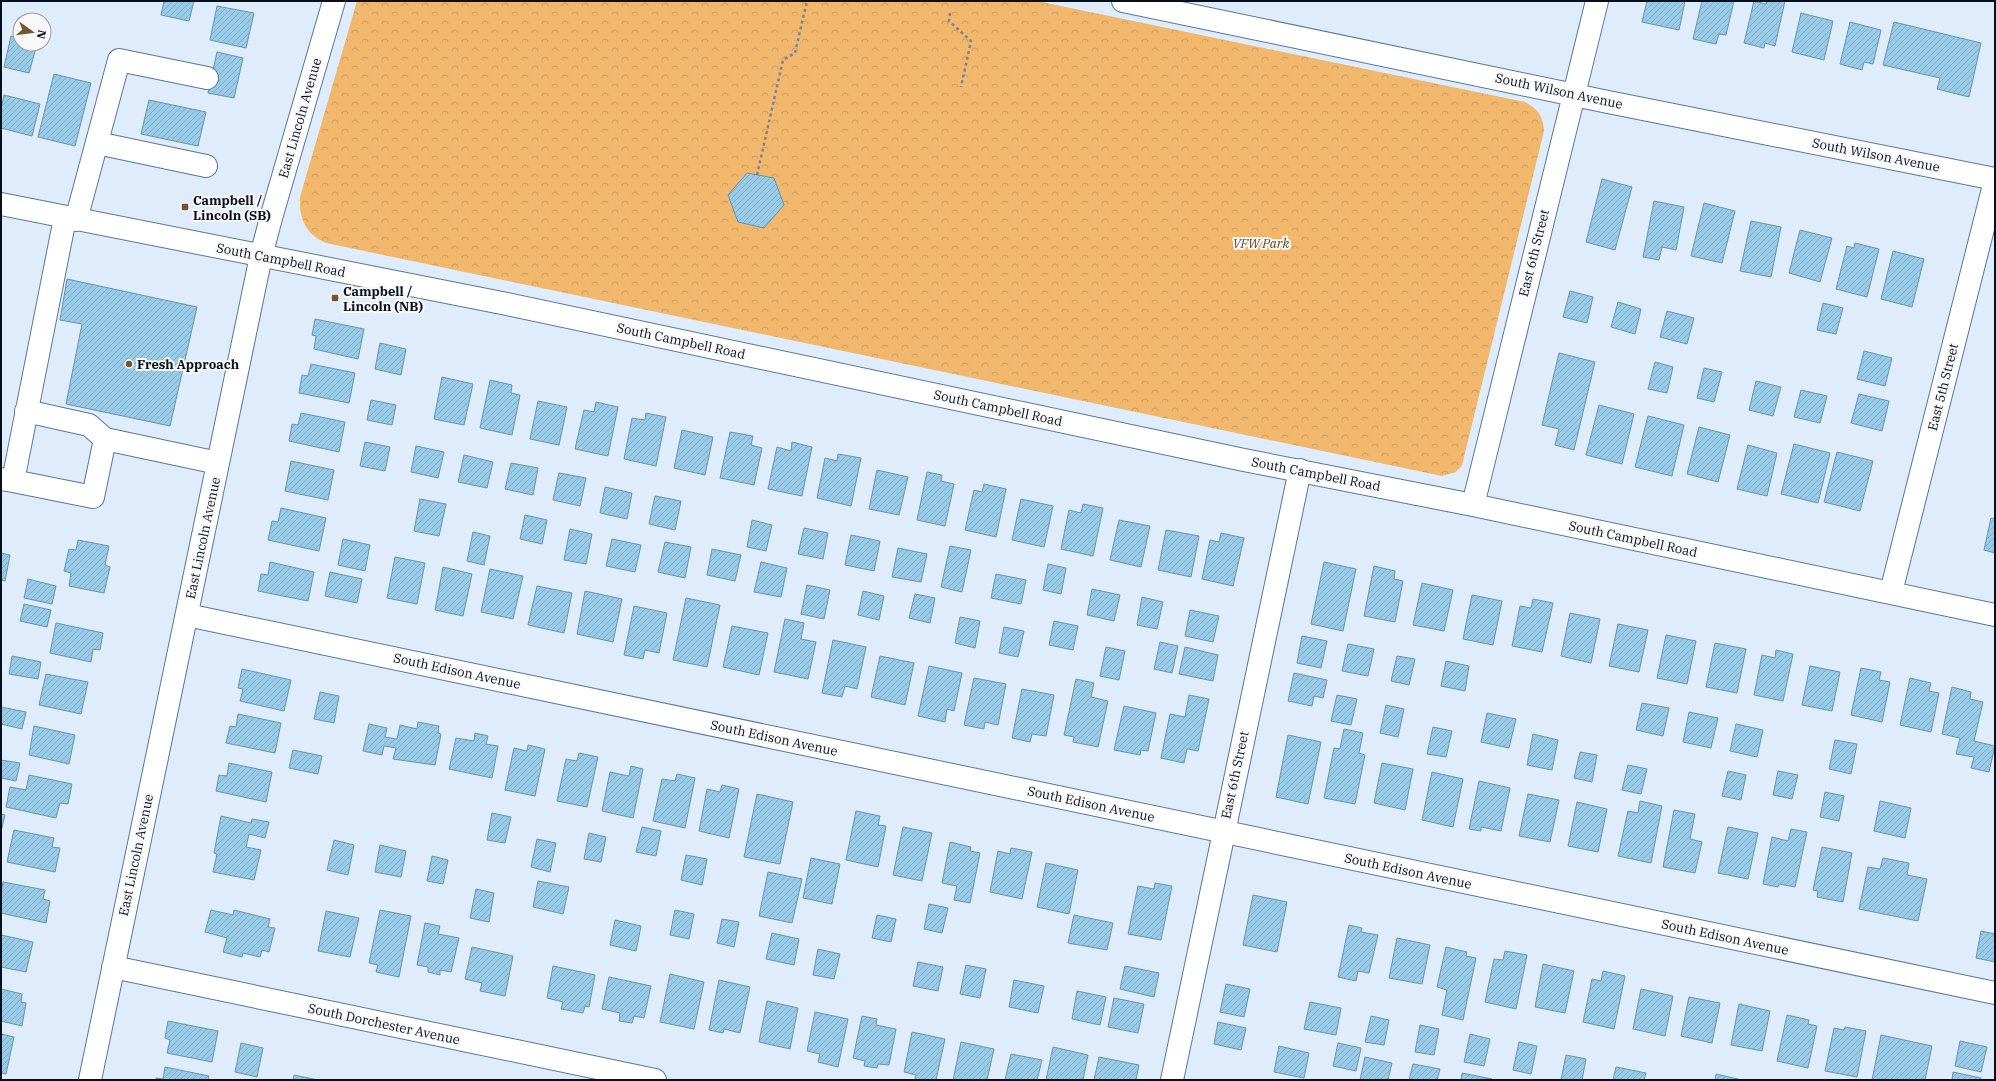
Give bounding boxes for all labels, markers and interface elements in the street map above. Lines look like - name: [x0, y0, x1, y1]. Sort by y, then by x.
- north arrow: [12, 12, 52, 52]
- text: N: [34, 29, 50, 41]
- street label: East Lincoln Avenue: [275, 56, 325, 180]
- street label: South Wilson Avenue: [1494, 69, 1624, 113]
- street label: South Wilson Avenue: [1811, 134, 1941, 176]
- place label: Campbell / Lincoln (SB): [193, 192, 271, 224]
- marker: Campbell / Lincoln (SB): [180, 202, 190, 212]
- street label: East 6th Street: [1515, 207, 1553, 298]
- park label: VFW Park: [1233, 235, 1289, 252]
- street label: South Campbell Road: [215, 239, 347, 281]
- place label: Campbell / Lincoln (NB): [343, 283, 423, 315]
- marker: Campbell / Lincoln (NB): [330, 293, 340, 303]
- street label: South Campbell Road: [615, 319, 747, 363]
- street label: East 5th Street: [1924, 341, 1962, 432]
- place label: Fresh Approach: [137, 356, 240, 373]
- marker: Fresh Approach: [124, 359, 134, 369]
- street label: South Campbell Road: [932, 386, 1064, 430]
- street label: South Campbell Road: [1250, 453, 1382, 495]
- street label: East Lincoln Avenue: [182, 475, 224, 601]
- street label: South Campbell Road: [1567, 517, 1699, 561]
- street label: South Edison Avenue: [392, 649, 522, 693]
- street label: South Edison Avenue: [709, 716, 839, 760]
- street label: East 6th Street: [1217, 729, 1253, 820]
- street label: South Edison Avenue: [1026, 782, 1156, 826]
- street label: East Lincoln Avenue: [115, 792, 157, 918]
- street label: South Edison Avenue: [1343, 849, 1473, 893]
- street label: South Edison Avenue: [1660, 915, 1790, 959]
- street label: South Dorchester Avenue: [306, 1000, 462, 1048]

